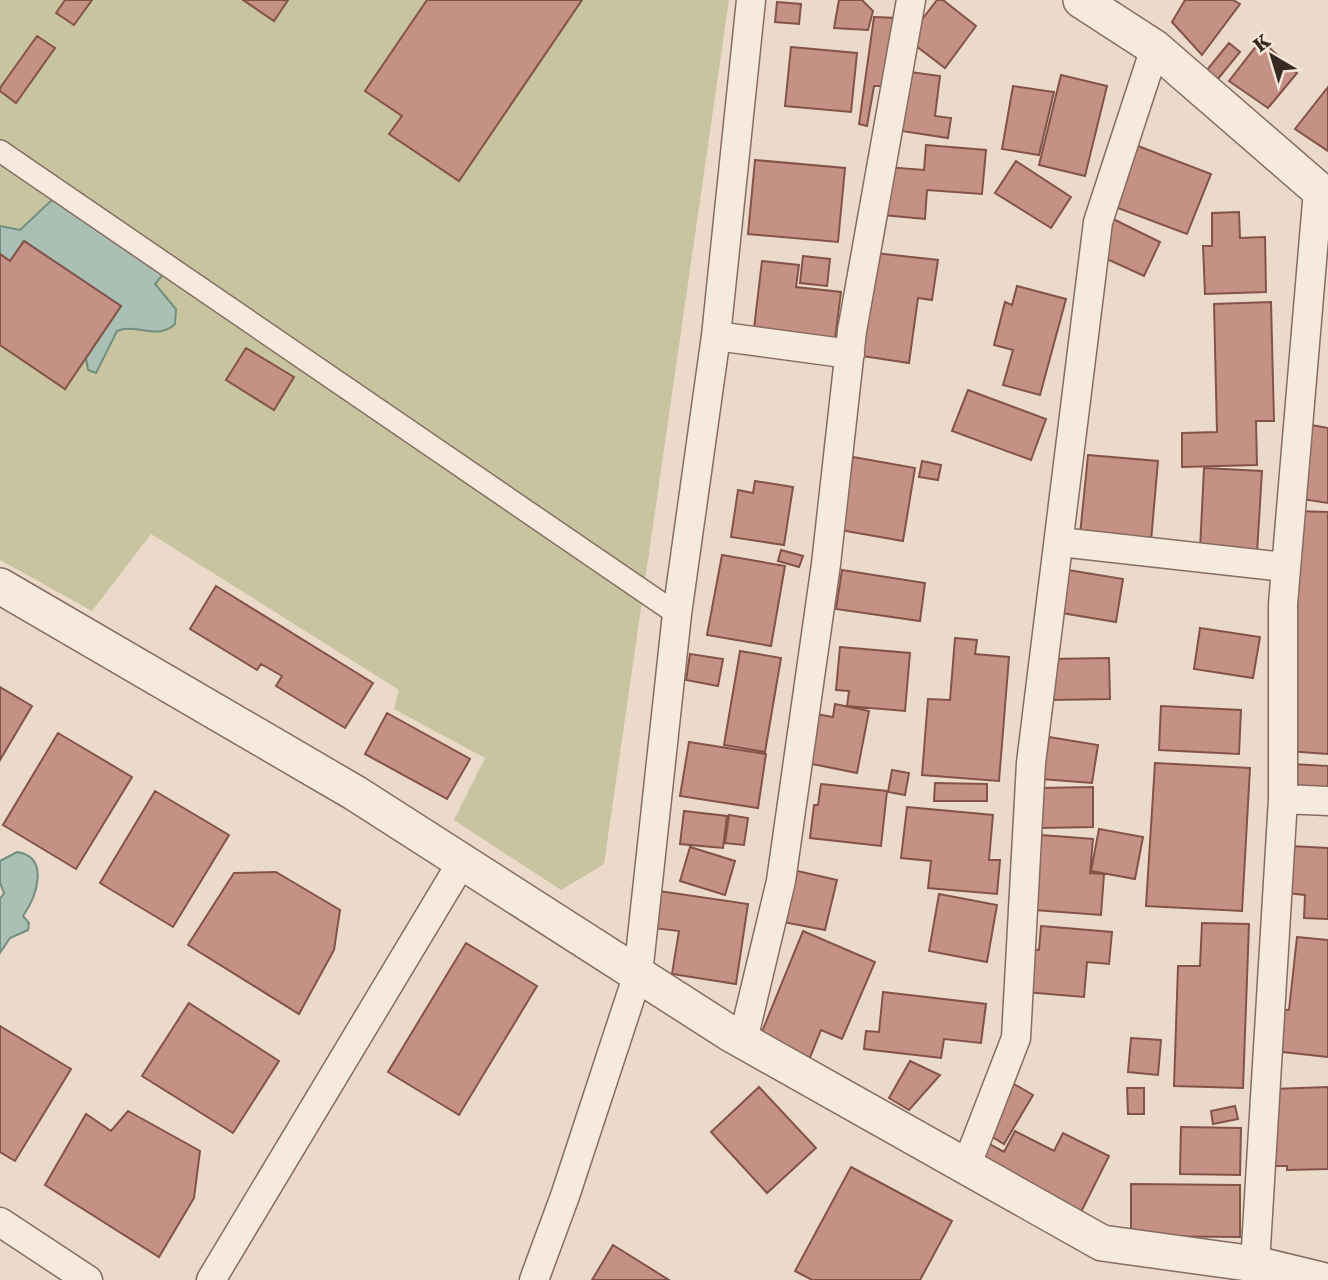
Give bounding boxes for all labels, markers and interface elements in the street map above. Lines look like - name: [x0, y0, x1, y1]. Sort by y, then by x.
- north arrow: [1237, 21, 1307, 91]
- text: K: [1249, 29, 1275, 57]

